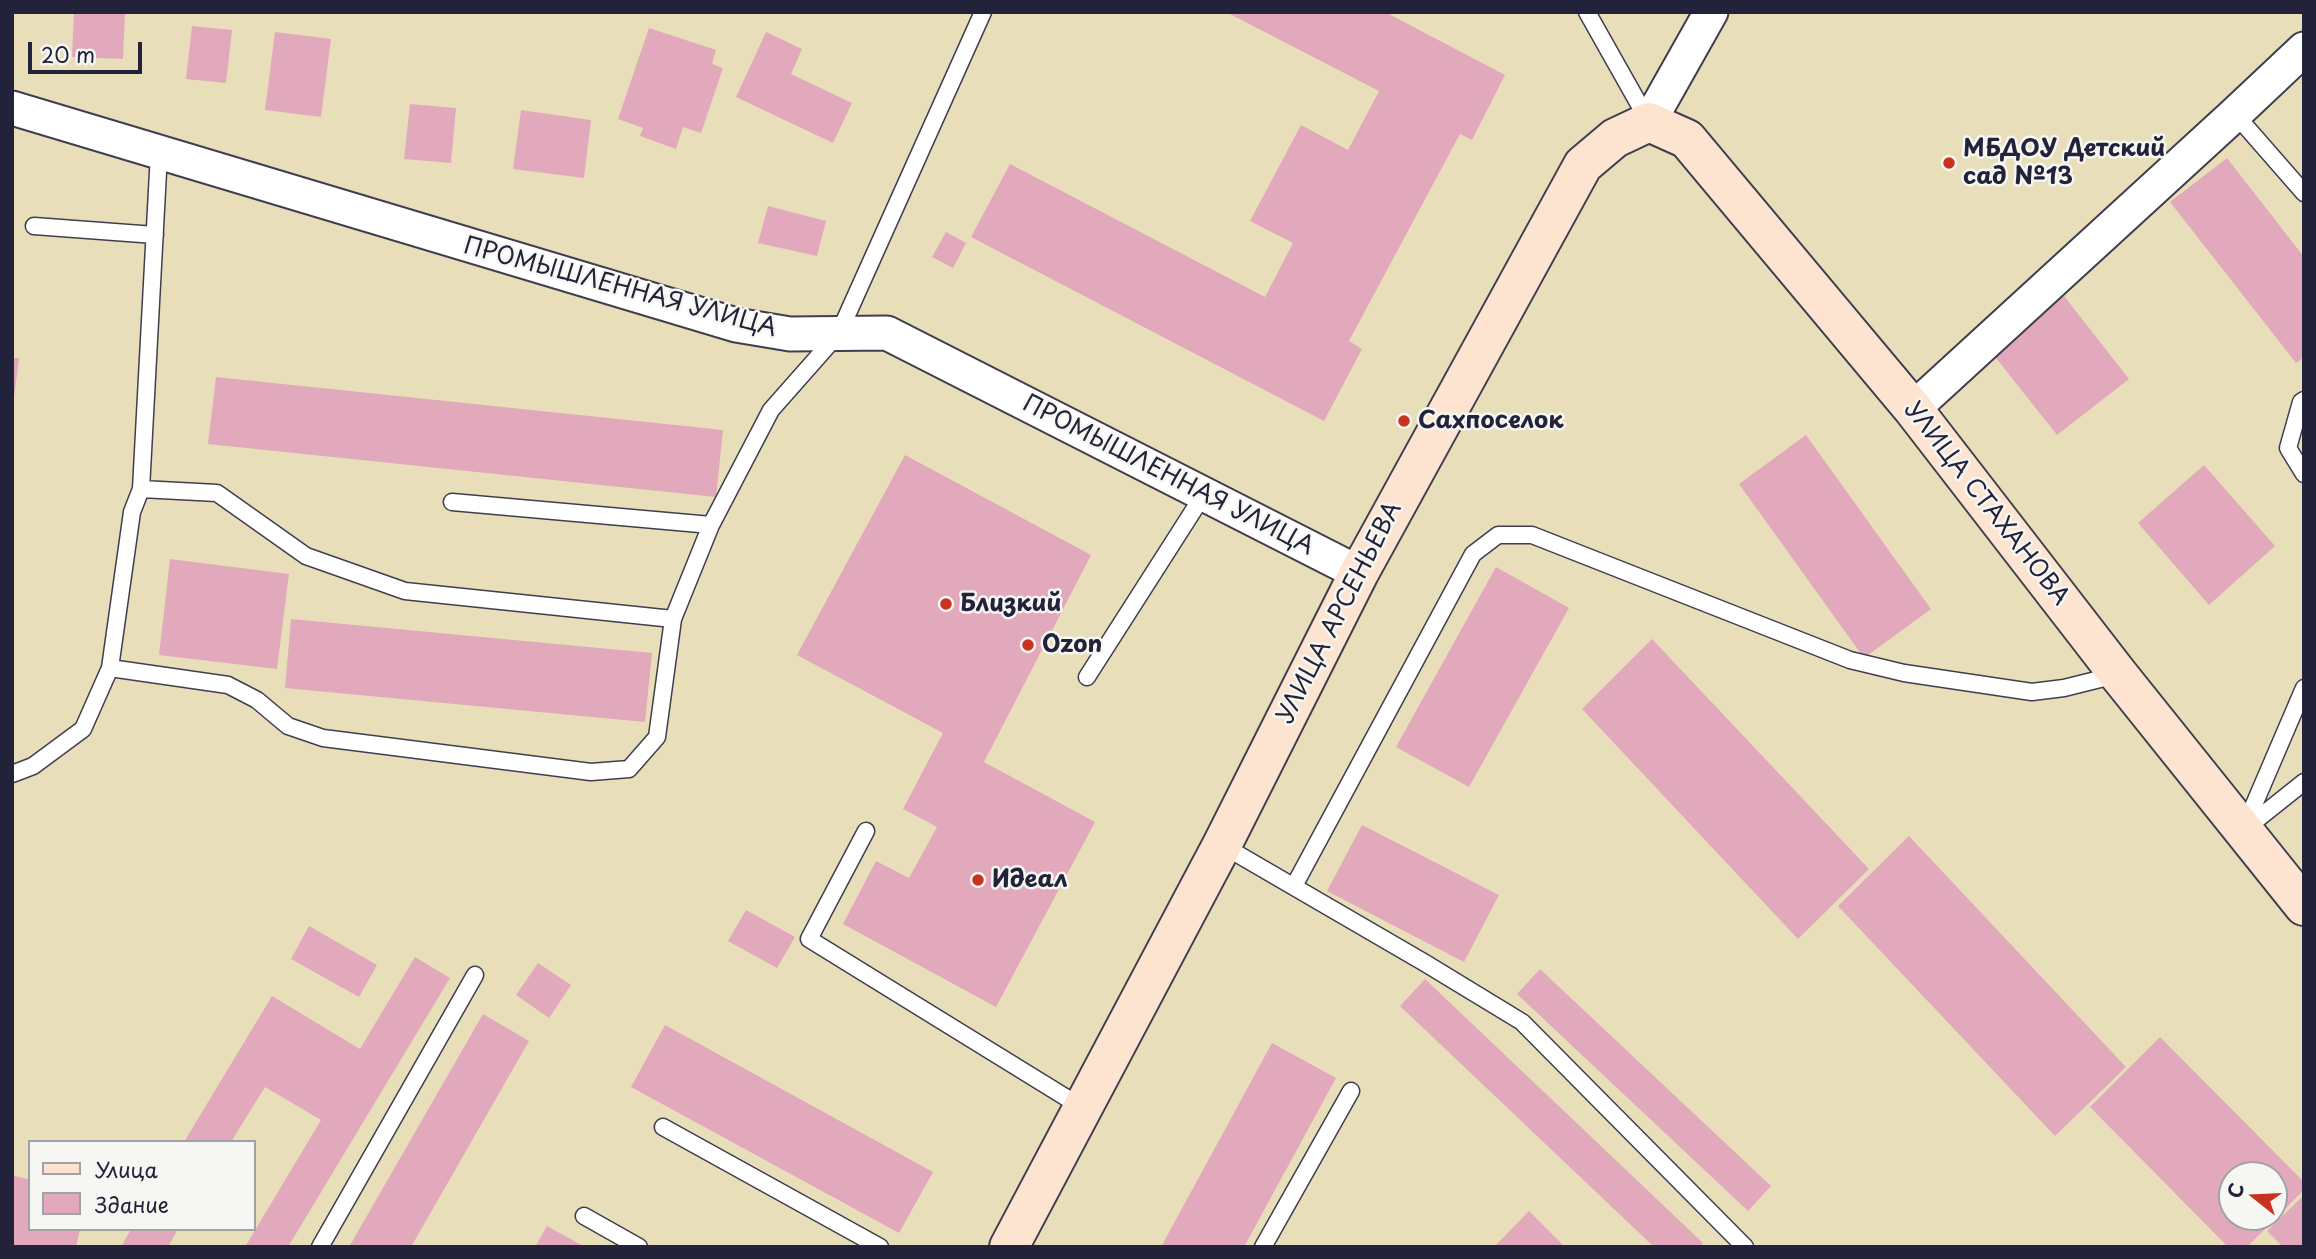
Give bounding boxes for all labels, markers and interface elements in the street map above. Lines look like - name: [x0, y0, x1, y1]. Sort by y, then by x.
- scale bar: [32, 28, 145, 72]
- text: 20 m: [41, 38, 95, 70]
- place label: МБДОУ Детский сад №13: [1963, 135, 2165, 191]
- marker: МБДОУ Детский сад №13: [1941, 155, 1957, 171]
- street label: ПРОМЫШЛЕННАЯ УЛИЦА: [460, 232, 780, 344]
- street label: ПРОМЫШЛЕННАЯ УЛИЦА: [1018, 390, 1318, 562]
- street label: УЛИЦА СТАХАНОВА: [1898, 396, 2074, 612]
- place label: Сахпоселок: [1418, 407, 1563, 435]
- marker: Сахпоселок: [1396, 413, 1412, 429]
- street label: УЛИЦА АРСЕНЬЕВА: [1272, 497, 1408, 729]
- place label: Близкий: [960, 590, 1061, 618]
- marker: Близкий: [938, 596, 954, 612]
- place label: Ozon: [1042, 631, 1102, 659]
- marker: Ozon: [1020, 637, 1036, 653]
- place label: Идеал: [992, 866, 1068, 894]
- marker: Идеал: [970, 872, 986, 888]
- legend: [28, 1140, 256, 1231]
- text: Улица: [95, 1153, 158, 1185]
- north arrow: [2218, 1161, 2288, 1231]
- text: С: [2219, 1179, 2250, 1201]
- text: Здание: [95, 1188, 169, 1220]

